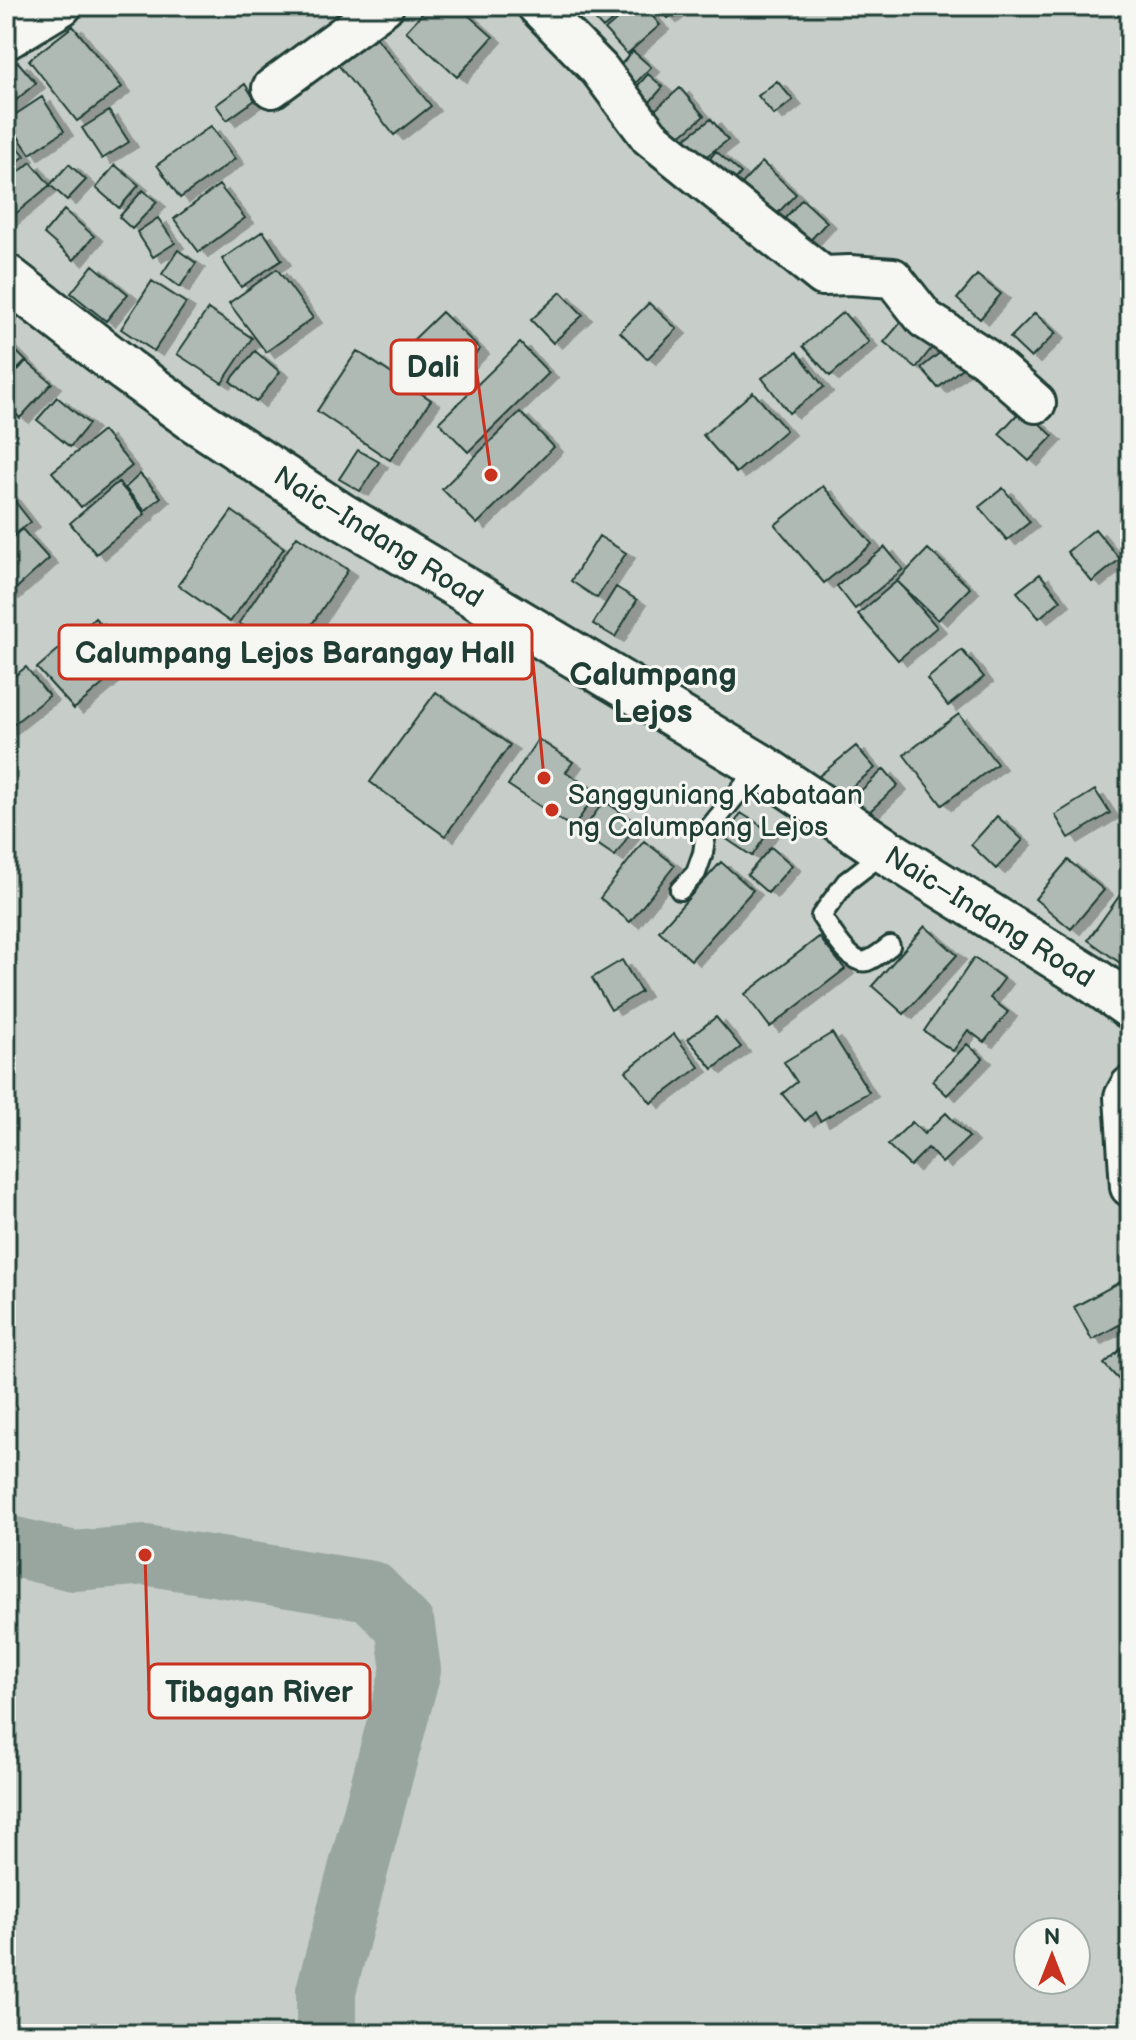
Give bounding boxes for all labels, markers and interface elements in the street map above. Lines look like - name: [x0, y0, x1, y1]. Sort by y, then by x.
- callout: Dali: [391, 340, 476, 394]
- text: Dali: [407, 350, 459, 386]
- street label: Naic–Indang Road: [268, 460, 489, 615]
- callout: Calumpang Lejos Barangay Hall: [59, 625, 532, 679]
- text: Calumpang Lejos Barangay Hall: [75, 636, 515, 672]
- district label: Calumpang Lejos: [569, 656, 737, 732]
- place label: Sangguniang Kabataan ng Calumpang Lejos: [568, 779, 863, 844]
- marker: Sangguniang Kabataan ng Calumpang Lejos: [543, 801, 561, 819]
- street label: Naic–Indang Road: [879, 840, 1100, 995]
- callout: Tibagan River: [149, 1664, 370, 1718]
- text: Tibagan River: [165, 1675, 354, 1711]
- north arrow: [1012, 1916, 1092, 1996]
- text: N: [1044, 1924, 1060, 1951]

